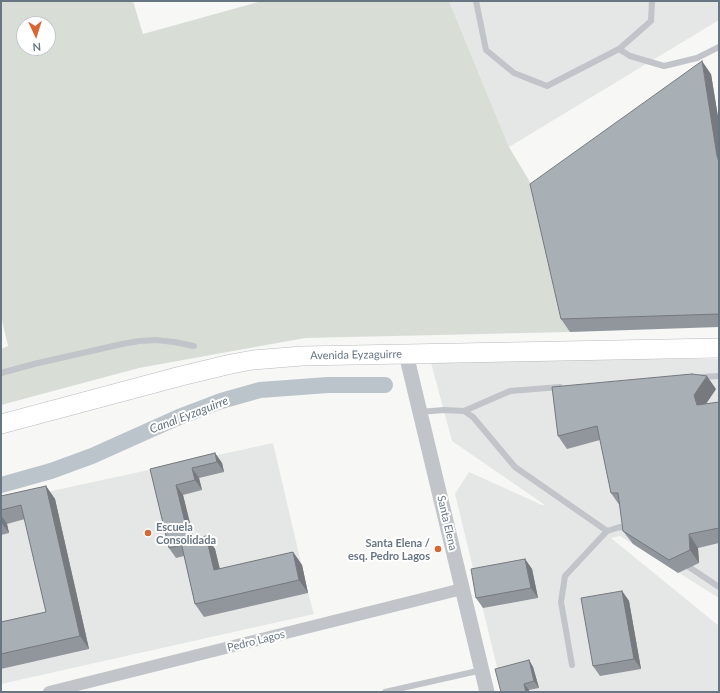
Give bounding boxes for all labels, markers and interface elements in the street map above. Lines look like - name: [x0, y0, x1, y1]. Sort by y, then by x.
- north arrow: [16, 16, 56, 56]
- text: N: [32, 41, 41, 54]
- street label: Avenida Eyzaguirre: [310, 348, 402, 362]
- water label: Canal Eyzaguirre: [148, 393, 230, 437]
- street label: Santa Elena: [434, 494, 460, 552]
- place label: Escuela Consolidada: [156, 520, 216, 546]
- marker: Escuela Consolidada: [143, 528, 153, 538]
- place label: Santa Elena / esq. Pedro Lagos: [348, 536, 430, 562]
- marker: Santa Elena / esq. Pedro Lagos: [433, 544, 443, 554]
- street label: Pedro Lagos: [226, 627, 286, 655]

